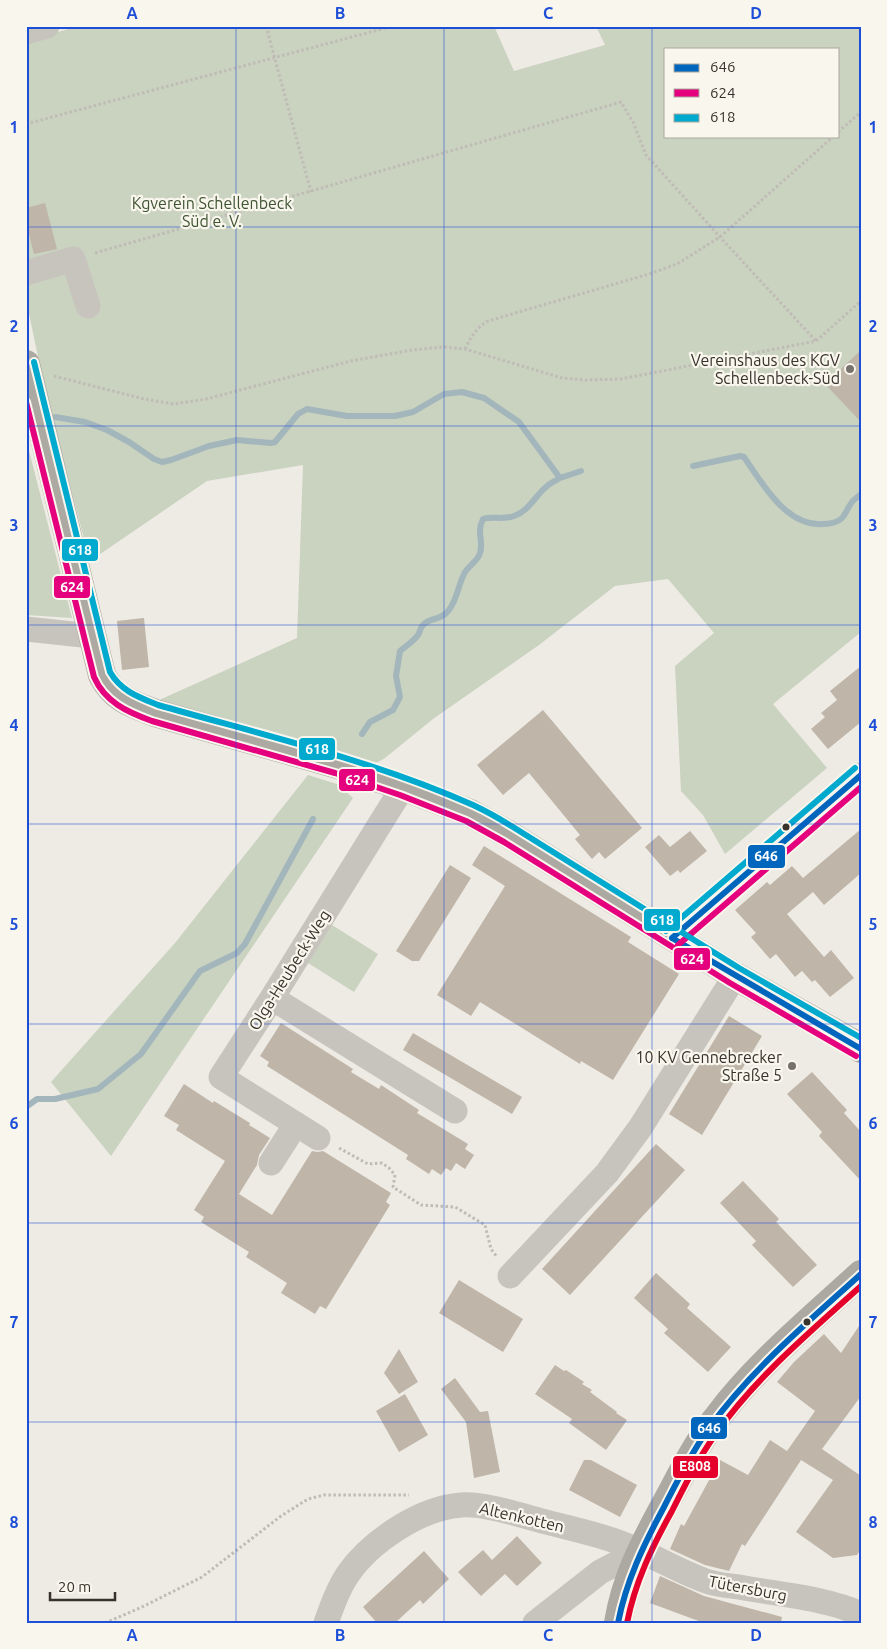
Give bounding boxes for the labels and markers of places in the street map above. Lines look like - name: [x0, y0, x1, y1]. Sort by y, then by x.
- place label: Vereinshaus des KGV Schellenbeck-Süd: [691, 351, 840, 387]
- marker: Vereinshaus des KGV Schellenbeck-Süd: [844, 363, 856, 375]
- unlabelled marker: [781, 822, 791, 832]
- place label: 10 KV Gennebrecker Straße 5: [635, 1048, 782, 1084]
- marker: 10 KV Gennebrecker Straße 5: [786, 1060, 798, 1072]
- unlabelled marker: [802, 1317, 812, 1327]

